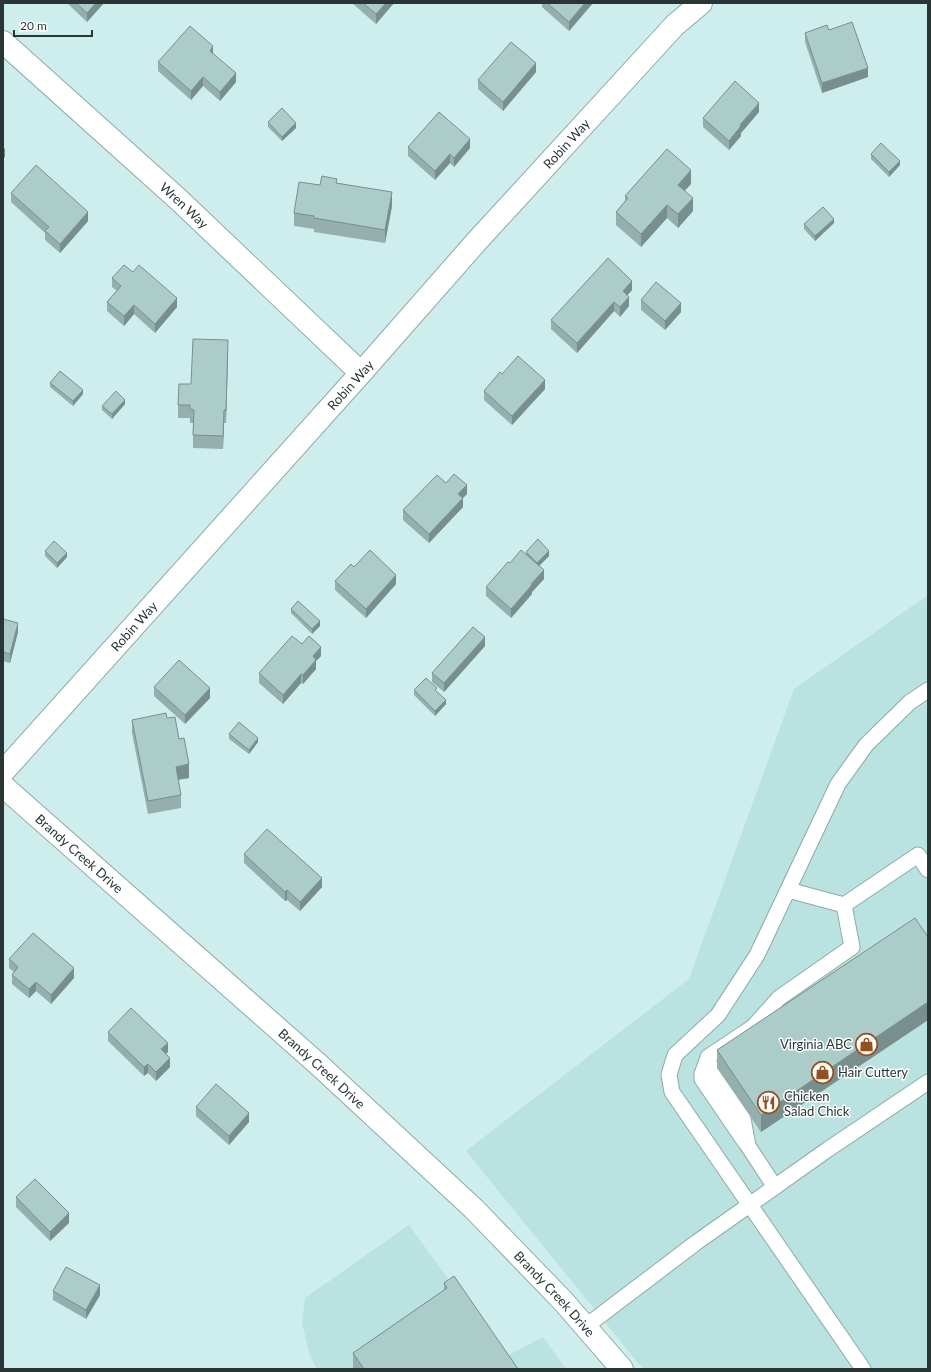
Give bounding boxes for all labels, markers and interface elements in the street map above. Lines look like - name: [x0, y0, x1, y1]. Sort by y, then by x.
- scale bar: [14, 12, 92, 38]
- text: 20 m: [20, 18, 47, 33]
- street label: Robin Way: [540, 115, 593, 172]
- street label: Wren Way: [157, 179, 212, 232]
- street label: Robin Way: [324, 356, 377, 413]
- street label: Robin Way: [107, 598, 161, 654]
- street label: Brandy Creek Drive: [32, 811, 127, 896]
- street label: Brandy Creek Drive: [275, 1025, 369, 1112]
- shop icon: Virginia ABC: [854, 1031, 880, 1057]
- place label: Virginia ABC: [780, 1036, 852, 1052]
- shop icon: Hair Cuttery: [810, 1059, 836, 1085]
- place label: Hair Cuttery: [838, 1064, 908, 1080]
- place label: Chicken Salad Chick: [784, 1088, 850, 1119]
- restaurant icon: Chicken Salad Chick: [756, 1090, 782, 1116]
- street label: Brandy Creek Drive: [511, 1247, 598, 1340]

